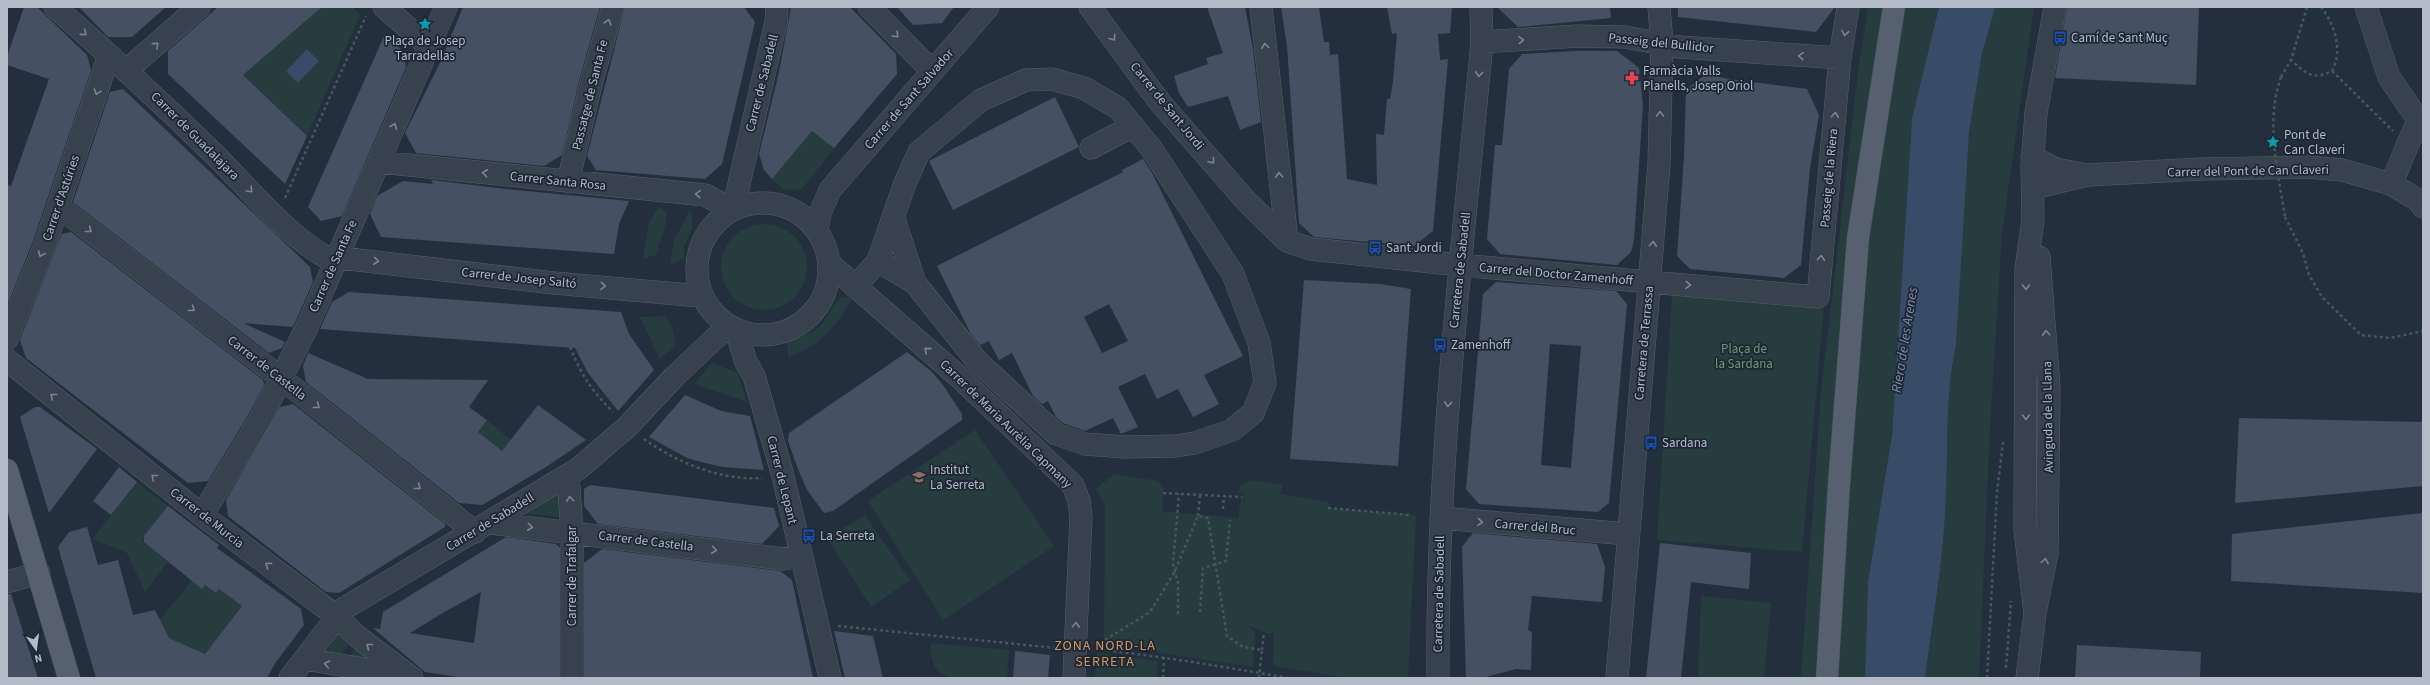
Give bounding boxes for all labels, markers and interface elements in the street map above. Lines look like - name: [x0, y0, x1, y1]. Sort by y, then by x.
- place icon: Plaça de Josep Tarradellas: [417, 16, 433, 32]
- one-way arrow: [603, 19, 612, 26]
- one-way arrow: [80, 28, 87, 35]
- street label: Passeig del Bullidor: [1607, 29, 1715, 58]
- place label: Camí de Sant Muç: [2071, 29, 2168, 47]
- one-way arrow: [891, 30, 899, 38]
- one-way arrow: [1841, 30, 1850, 36]
- bus stop icon: Camí de Sant Muç: [2052, 30, 2068, 46]
- place label: Plaça de Josep Tarradellas: [385, 32, 465, 65]
- street label: Carrer de Sabadell: [741, 32, 783, 134]
- one-way arrow: [1108, 34, 1115, 41]
- one-way arrow: [1518, 35, 1524, 44]
- street label: Passatge de Santa Fe: [568, 38, 612, 152]
- one-way arrow: [151, 42, 159, 49]
- one-way arrow: [1261, 43, 1270, 49]
- street label: Carrer de Sant Salvador: [860, 44, 958, 153]
- one-way arrow: [1798, 51, 1804, 60]
- street label: Carrer de Sant Jordi: [1126, 58, 1208, 154]
- place label: Farmàcia Valls Planells, Josep Oriol: [1643, 62, 1753, 95]
- pharmacy icon: Farmàcia Valls Planells, Josep Oriol: [1624, 70, 1640, 86]
- one-way arrow: [1475, 71, 1484, 77]
- one-way arrow: [93, 88, 101, 95]
- street label: Carrer de Guadalajara: [147, 88, 243, 184]
- one-way arrow: [1656, 111, 1664, 117]
- one-way arrow: [1830, 111, 1839, 118]
- one-way arrow: [389, 123, 397, 130]
- place label: Pont de Can Claveri: [2284, 126, 2345, 159]
- street label: Passeig de la Riera: [1816, 128, 1842, 228]
- place icon: Pont de Can Claveri: [2265, 134, 2281, 150]
- street label: Carrer d'Astúries: [38, 152, 84, 243]
- one-way arrow: [1208, 157, 1215, 164]
- street label: Carrer del Pont de Can Claveri: [2167, 161, 2329, 181]
- street label: Carrer Santa Rosa: [509, 167, 607, 195]
- one-way arrow: [482, 169, 488, 178]
- one-way arrow: [1275, 172, 1284, 178]
- one-way arrow: [245, 185, 253, 193]
- one-way arrow: [695, 190, 701, 199]
- street label: Carretera de Sabadell: [1445, 211, 1475, 329]
- street label: Carrer de Santa Fe: [305, 217, 361, 315]
- one-way arrow: [84, 225, 91, 232]
- place label: Sant Jordi: [1386, 239, 1442, 257]
- bus stop icon: Sant Jordi: [1367, 240, 1383, 256]
- one-way arrow: [1648, 241, 1657, 247]
- one-way arrow: [38, 251, 46, 258]
- one-way arrow: [1817, 255, 1826, 261]
- one-way arrow: [373, 256, 379, 265]
- street label: Carrer del Doctor Zamenhoff: [1478, 258, 1634, 290]
- street label: Carrer de Josep Saltó: [461, 263, 577, 293]
- one-way arrow: [1685, 281, 1691, 290]
- one-way arrow: [600, 282, 606, 291]
- one-way arrow: [2022, 284, 2030, 290]
- street label: Carretera de Terrassa: [1630, 285, 1658, 401]
- water label: Riera de les Arenes: [1887, 285, 1923, 394]
- one-way arrow: [187, 305, 194, 312]
- one-way arrow: [2041, 330, 2050, 336]
- street label: Carrer de Castella: [224, 331, 310, 405]
- place label: Zamenhoff: [1451, 336, 1511, 354]
- bus stop icon: Zamenhoff: [1432, 337, 1448, 353]
- park label: Plaça de la Sardana: [1715, 340, 1773, 373]
- one-way arrow: [925, 347, 932, 354]
- street label: Carrer de Maria Aurèlia Capmany: [936, 356, 1076, 492]
- street label: Avinguda de la Llana: [2038, 361, 2058, 473]
- one-way arrow: [50, 393, 57, 400]
- one-way arrow: [1443, 401, 1452, 407]
- one-way arrow: [312, 402, 319, 409]
- one-way arrow: [2022, 414, 2030, 420]
- street label: Carrer de Lepant: [762, 434, 802, 527]
- place label: Sardana: [1662, 434, 1707, 452]
- bus stop icon: Sardana: [1643, 435, 1659, 451]
- place label: Institut La Serreta: [930, 461, 985, 494]
- school or university icon: Institut La Serreta: [911, 469, 927, 485]
- one-way arrow: [152, 474, 159, 481]
- one-way arrow: [414, 482, 421, 489]
- street label: Carrer de Murcia: [166, 483, 248, 553]
- street label: Carrer de Sabadell: [442, 489, 538, 555]
- one-way arrow: [566, 496, 575, 502]
- street label: Carrer del Bruc: [1494, 514, 1576, 540]
- one-way arrow: [1477, 518, 1483, 527]
- one-way arrow: [527, 522, 533, 531]
- street label: Carrer de Trafalgar: [563, 525, 581, 626]
- street label: Carrer de Castella: [597, 526, 695, 556]
- place label: La Serreta: [820, 527, 875, 545]
- bus stop icon: La Serreta: [801, 528, 817, 544]
- street label: Carretera de Sabadell: [1429, 535, 1449, 653]
- one-way arrow: [711, 545, 717, 554]
- one-way arrow: [2041, 558, 2049, 564]
- one-way arrow: [266, 563, 273, 570]
- one-way arrow: [1072, 622, 1080, 628]
- north arrow: [16, 629, 56, 669]
- district label: ZONA NORD-LA SERRETA: [1054, 636, 1156, 672]
- one-way arrow: [367, 644, 374, 651]
- text: N: [33, 650, 44, 666]
- one-way arrow: [324, 660, 330, 668]

